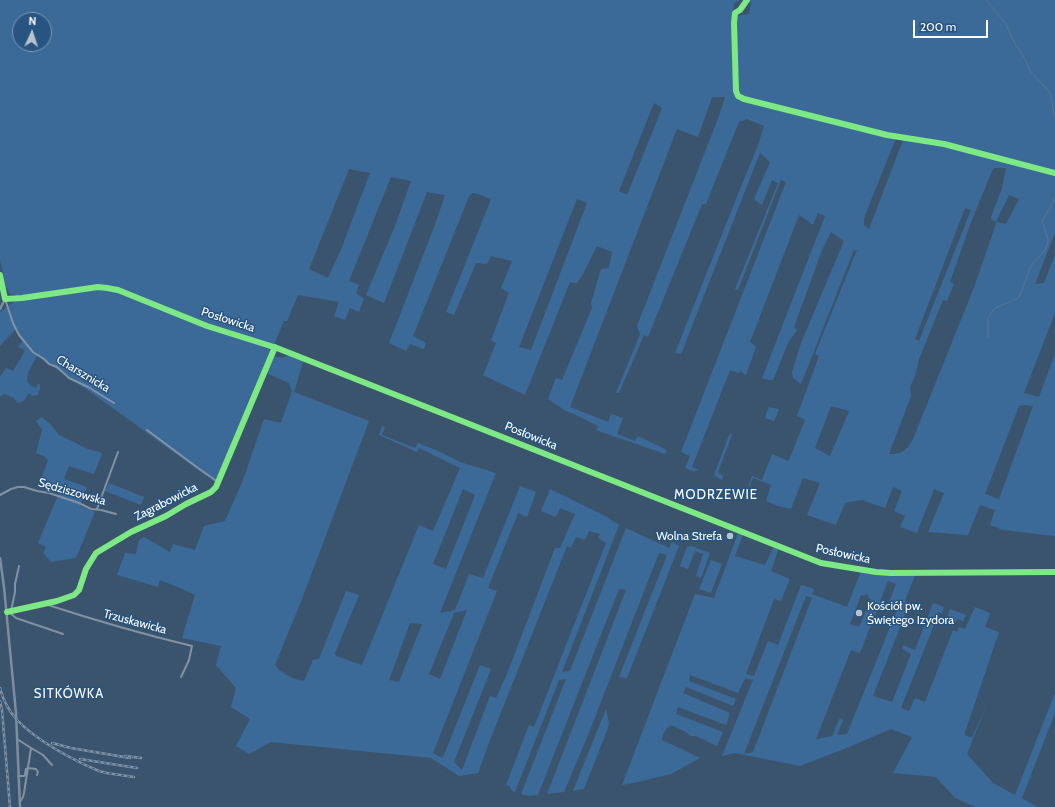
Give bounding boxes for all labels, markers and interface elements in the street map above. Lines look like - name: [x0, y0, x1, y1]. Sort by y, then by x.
- north arrow: [12, 12, 52, 52]
- scale bar: [915, 12, 990, 38]
- text: N: [28, 14, 37, 28]
- text: 200 m: [920, 19, 956, 34]
- street label: Posłowicka: [199, 305, 257, 335]
- street label: Charsznicka: [54, 352, 112, 396]
- street label: Posłowicka: [503, 419, 559, 453]
- street label: Sędziszowska: [36, 475, 108, 509]
- street label: Zagrabowicka: [132, 480, 200, 524]
- district label: MODRZEWIE: [674, 487, 758, 503]
- place label: Wolna Strefa: [656, 529, 722, 543]
- marker: Wolna Strefa: [725, 531, 735, 541]
- street label: Posłowicka: [814, 541, 872, 567]
- place label: Kościół pw. Świętego Izydora: [867, 599, 954, 627]
- street label: Trzuskawicka: [102, 607, 168, 637]
- marker: Kościół pw. Świętego Izydora: [854, 608, 864, 618]
- district label: SITKÓWKA: [34, 686, 104, 702]

